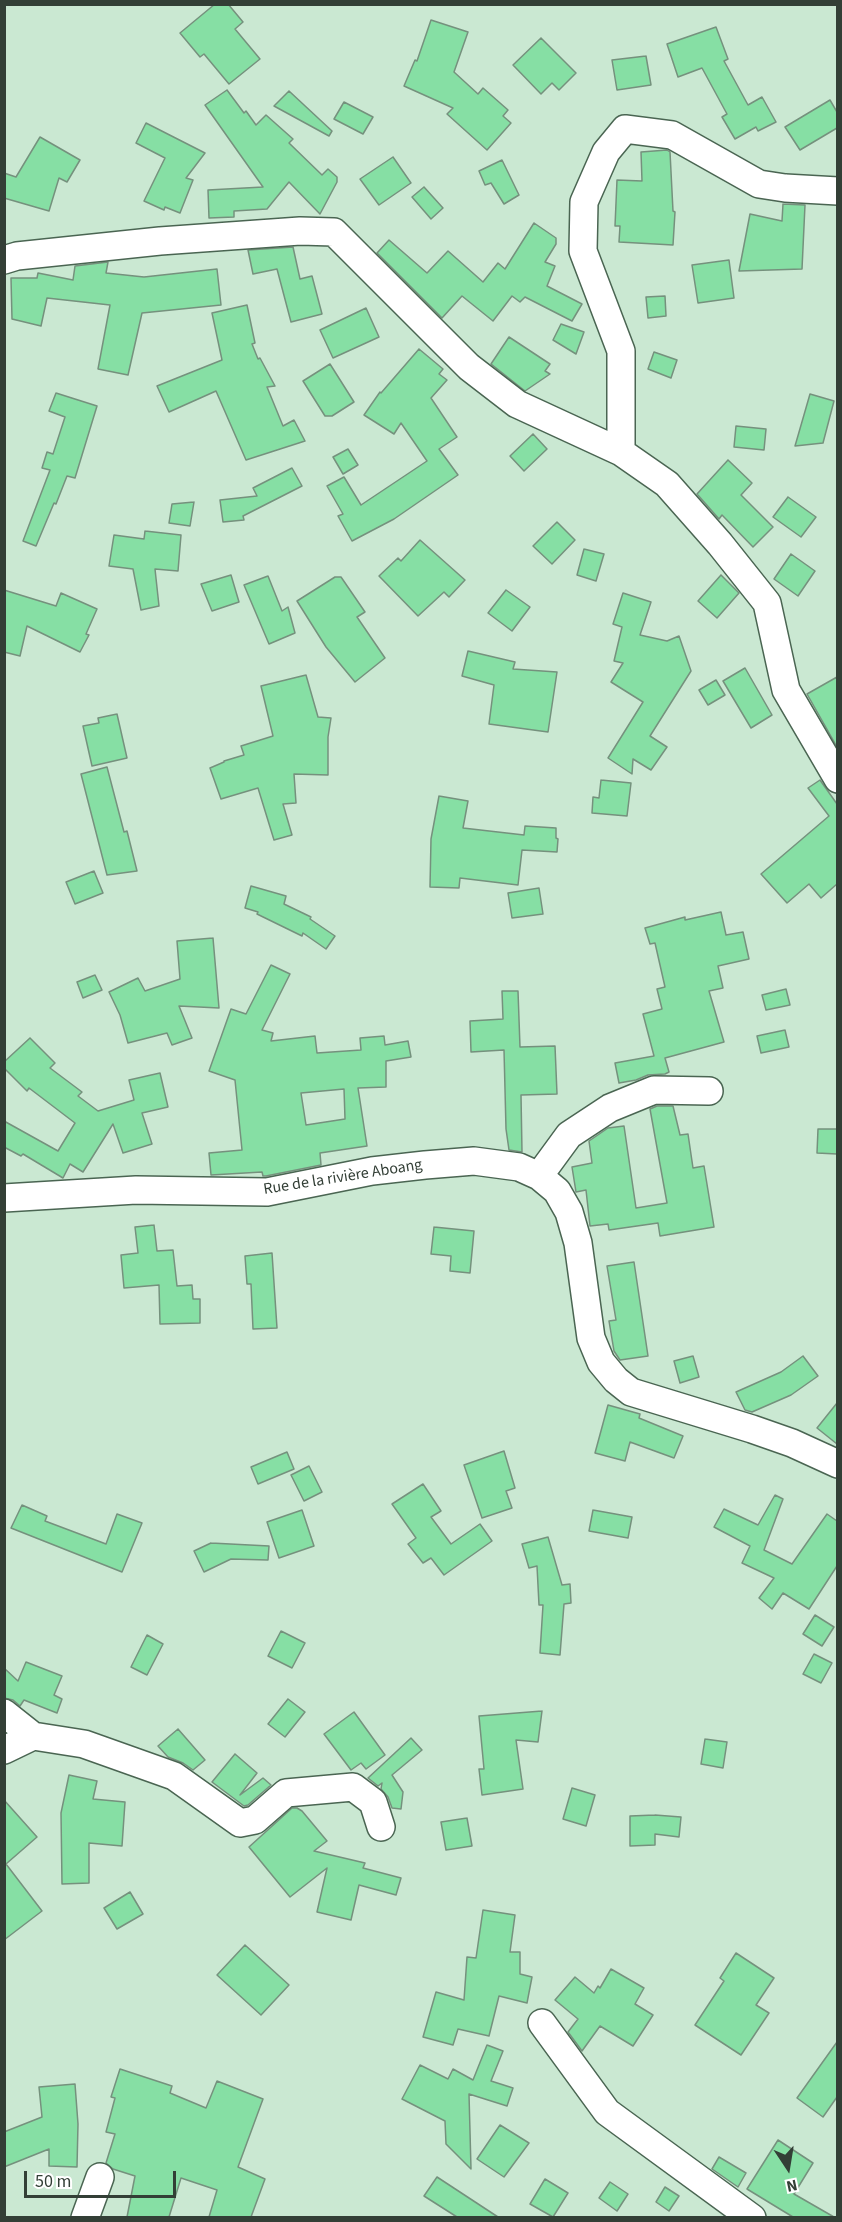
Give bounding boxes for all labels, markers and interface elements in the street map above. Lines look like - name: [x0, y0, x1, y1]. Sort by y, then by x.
- street label: Rue de la rivière Aboang: [262, 1156, 424, 1200]
- north arrow: [758, 2138, 818, 2198]
- scale bar: [27, 2159, 178, 2197]
- text: 50 m: [35, 2169, 71, 2194]
- text: N: [784, 2174, 799, 2197]

